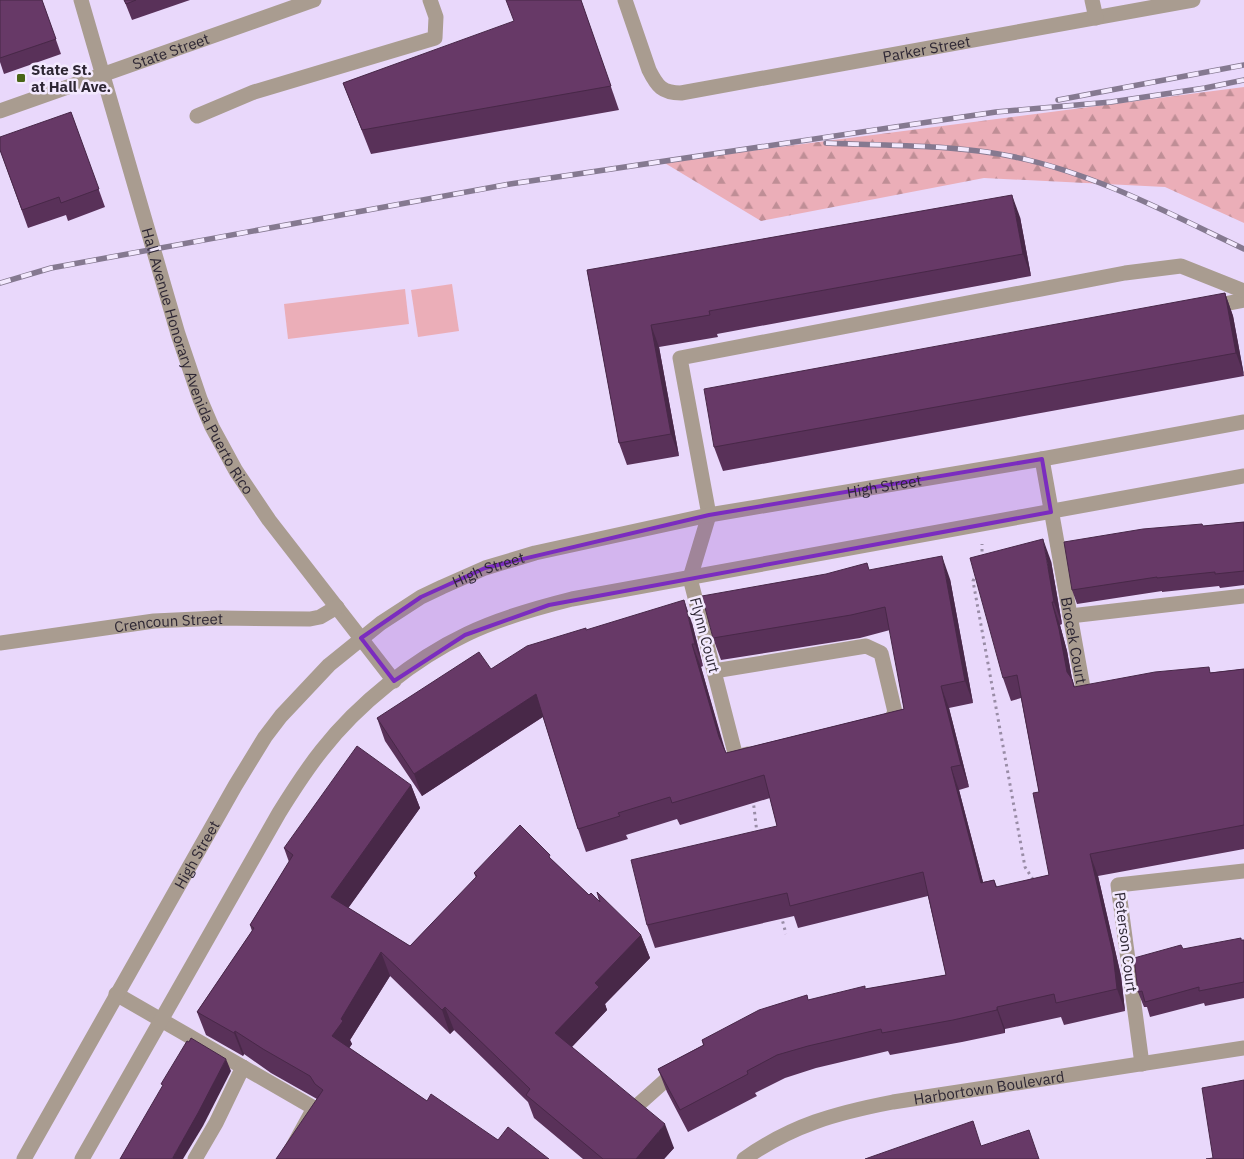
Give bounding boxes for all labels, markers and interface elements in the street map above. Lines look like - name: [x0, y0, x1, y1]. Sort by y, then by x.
- street label: State Street: [130, 28, 212, 73]
- street label: Parker Street: [881, 31, 972, 66]
- place label: State St. at Hall Ave.: [31, 60, 111, 96]
- marker: State St. at Hall Ave.: [15, 72, 27, 84]
- street label: Hall Avenue Honorary Avenida Puerto Rico: [138, 225, 258, 498]
- street label: High Street: [845, 470, 923, 501]
- street label: High Street: [449, 547, 527, 591]
- street label: Flynn Court: [686, 595, 724, 675]
- street label: Brocek Court: [1057, 595, 1092, 685]
- street label: Crencoun Street: [113, 608, 223, 636]
- street label: High Street: [169, 817, 223, 892]
- street label: Peterson Court: [1110, 891, 1142, 993]
- street label: Harbortown Boulevard: [912, 1066, 1066, 1108]

